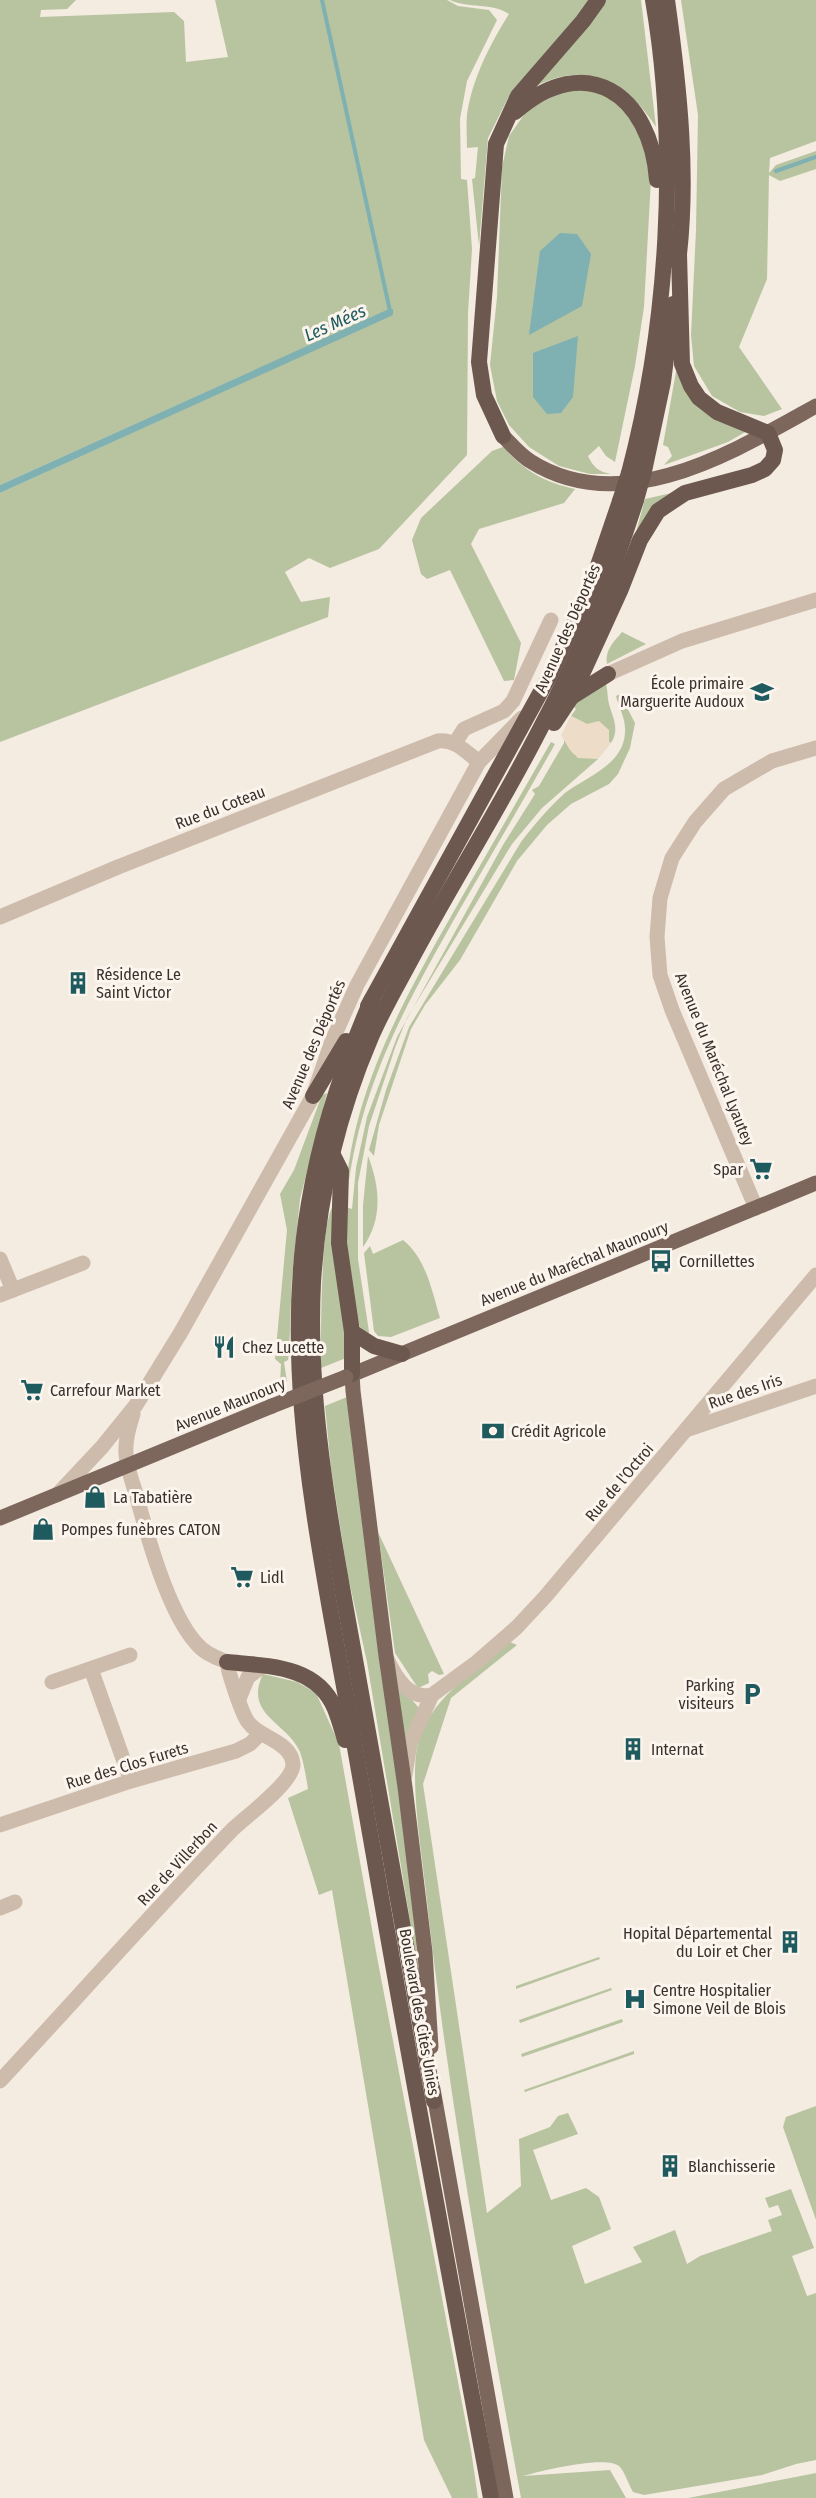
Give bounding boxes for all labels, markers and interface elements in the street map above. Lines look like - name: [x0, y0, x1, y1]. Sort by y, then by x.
- water label: Les Mées: [301, 300, 370, 346]
- street label: Avenue des Déportés: [531, 561, 604, 695]
- place label: École primaire Marguerite Audoux: [620, 674, 744, 711]
- school or university icon: École primaire Marguerite Audoux: [749, 679, 775, 705]
- street label: Rue du Coteau: [173, 782, 268, 833]
- place label: Résidence Le Saint Victor: [96, 965, 181, 1002]
- building icon: Résidence Le Saint Victor: [65, 970, 91, 996]
- street label: Avenue du Maréchal Lyautey: [671, 970, 758, 1149]
- street label: Avenue des Déportés: [278, 977, 349, 1112]
- supermarket icon: Spar: [748, 1156, 774, 1182]
- place label: Spar: [713, 1160, 743, 1179]
- street label: Avenue du Maréchal Maunoury: [477, 1217, 672, 1310]
- bus stop icon: Cornillettes: [648, 1248, 674, 1274]
- place label: Cornillettes: [679, 1252, 755, 1271]
- restaurant icon: Chez Lucette: [211, 1334, 237, 1360]
- place label: Chez Lucette: [242, 1338, 324, 1357]
- street label: Rue des Iris: [706, 1370, 785, 1413]
- street label: Avenue Maunoury: [172, 1373, 289, 1435]
- supermarket icon: Carrefour Market: [19, 1377, 45, 1403]
- place label: Carrefour Market: [50, 1381, 161, 1400]
- bank icon: Crédit Agricole: [480, 1418, 506, 1444]
- place label: Crédit Agricole: [511, 1422, 606, 1441]
- street label: Rue de l'Octroi: [581, 1439, 657, 1525]
- shop icon: La Tabatière: [82, 1484, 108, 1510]
- place label: La Tabatière: [113, 1488, 193, 1507]
- shop icon: Pompes funèbres CATON: [30, 1516, 56, 1542]
- place label: Pompes funèbres CATON: [61, 1520, 221, 1539]
- supermarket icon: Lidl: [229, 1564, 255, 1590]
- place label: Lidl: [260, 1568, 284, 1587]
- place label: Parking visiteurs: [679, 1676, 734, 1713]
- parking icon: Parking visiteurs: [739, 1681, 765, 1707]
- building icon: Internat: [620, 1736, 646, 1762]
- street label: Rue des Clos Furets: [64, 1738, 191, 1793]
- place label: Internat: [651, 1740, 704, 1759]
- street label: Rue de Villerbon: [133, 1817, 221, 1909]
- place label: Hopital Départemental du Loir et Cher: [623, 1924, 772, 1961]
- street label: Boulevard des Cités Unies: [395, 1927, 444, 2097]
- building icon: Hopital Départemental du Loir et Cher: [777, 1929, 803, 1955]
- place label: Centre Hospitalier Simone Veil de Blois: [653, 1981, 786, 2018]
- hospital icon: Centre Hospitalier Simone Veil de Blois: [622, 1986, 648, 2012]
- building icon: Blanchisserie: [657, 2153, 683, 2179]
- place label: Blanchisserie: [688, 2157, 776, 2176]

